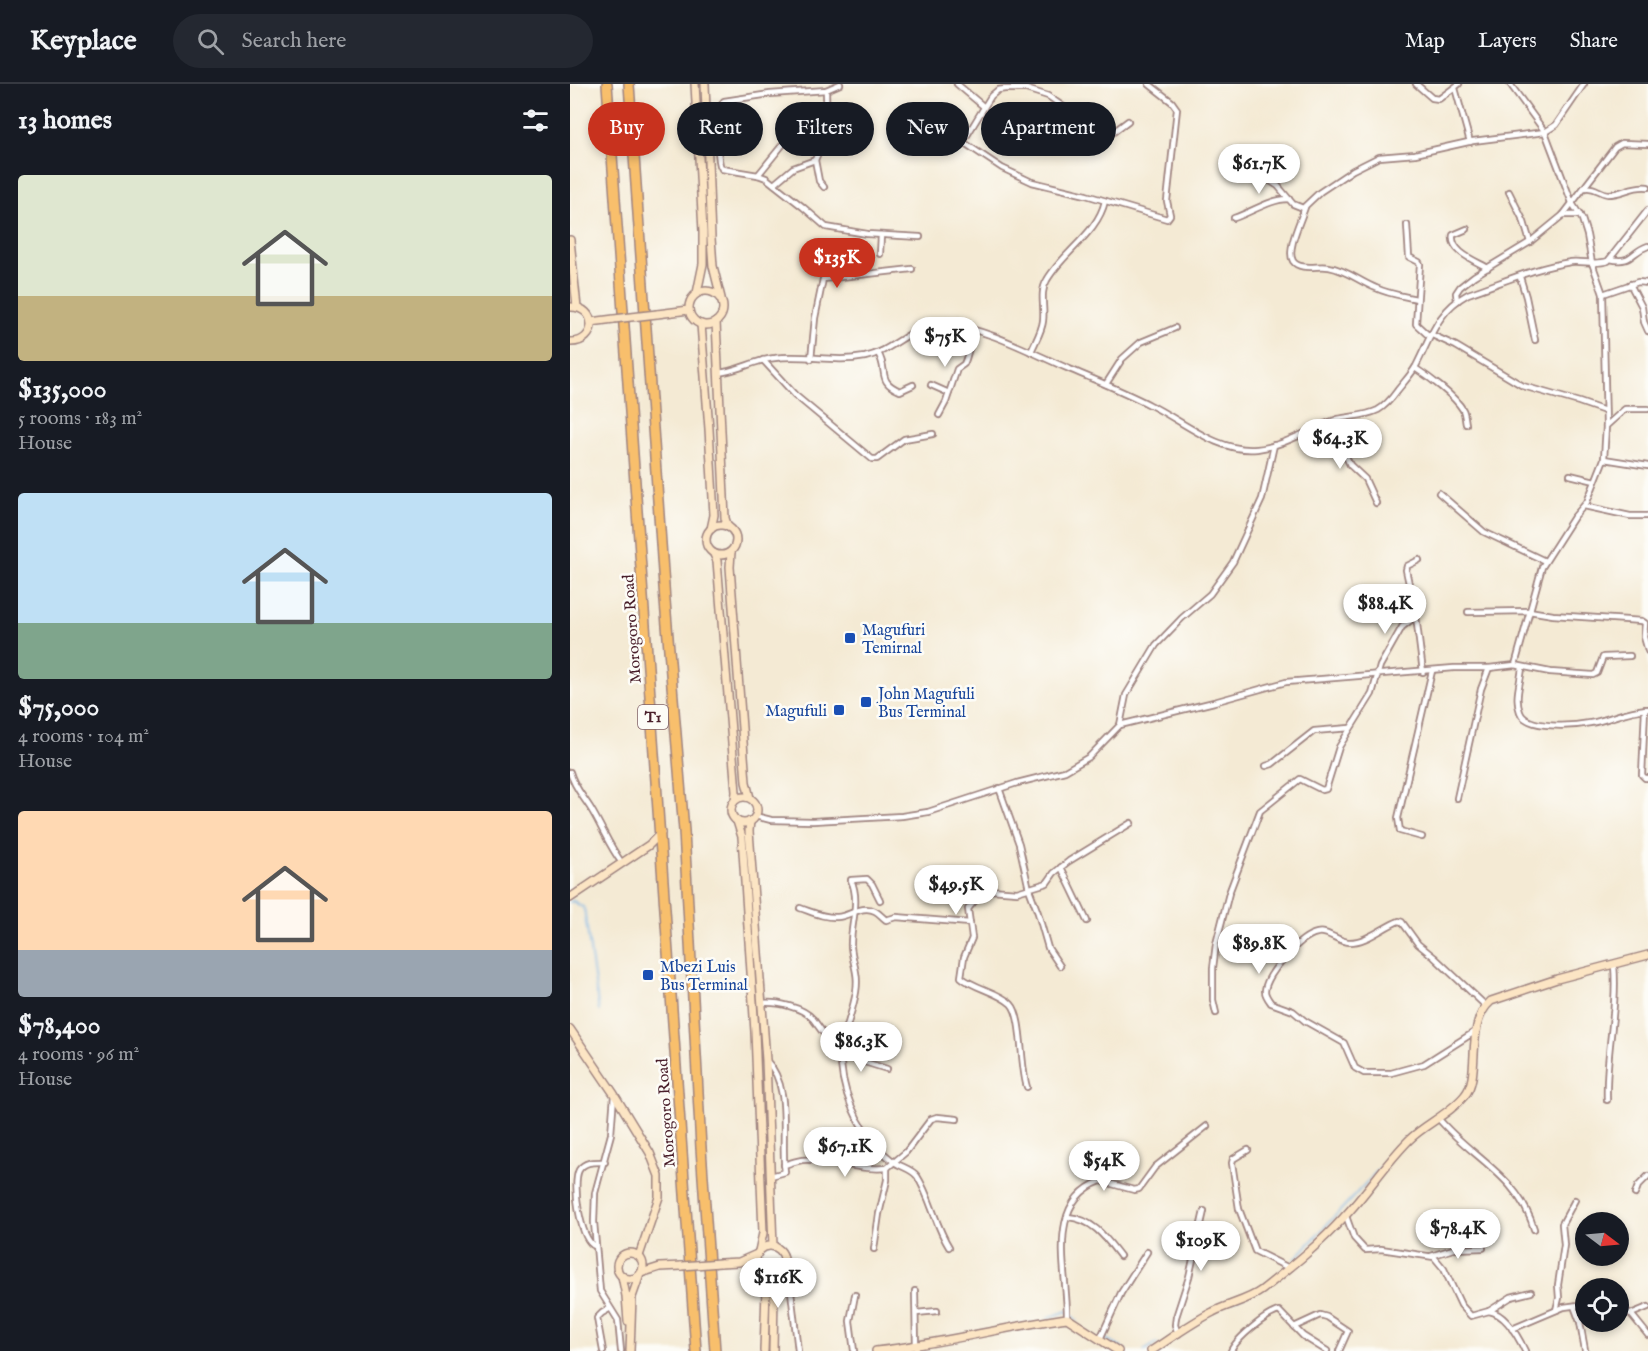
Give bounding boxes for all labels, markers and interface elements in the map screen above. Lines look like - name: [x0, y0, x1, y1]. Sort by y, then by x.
- search box: [173, 14, 593, 68]
- text: Keyplace: [30, 24, 137, 59]
- icon: search: [194, 25, 227, 58]
- text: Search here: [242, 27, 346, 55]
- text: Map: [1405, 28, 1445, 55]
- text: Layers: [1478, 28, 1537, 55]
- text: Share: [1570, 28, 1618, 55]
- chip: Buy: [588, 102, 665, 156]
- chip: Rent: [677, 102, 763, 156]
- chip: Filters: [775, 102, 874, 156]
- chip: New: [886, 102, 969, 156]
- chip: Apartment: [981, 102, 1116, 156]
- text: 13 homes: [18, 104, 112, 137]
- icon: filters: [519, 104, 552, 137]
- pin: $61.7K: [1210, 144, 1308, 195]
- text: $61.7K: [1232, 151, 1286, 176]
- icon: home: [231, 214, 339, 322]
- pin: $135K: [795, 238, 879, 289]
- text: $135K: [813, 245, 861, 270]
- pin: $75K: [909, 317, 981, 368]
- text: $75K: [924, 324, 966, 349]
- text: $135,000: [18, 373, 106, 406]
- text: 5 rooms · 183 m²: [18, 406, 142, 431]
- pin: $64.3K: [1291, 419, 1389, 470]
- text: $64.3K: [1312, 426, 1368, 451]
- text: House: [18, 431, 72, 456]
- icon: home: [231, 532, 339, 640]
- street label: Morogoro Road: [619, 573, 647, 684]
- pin: $88.4K: [1336, 584, 1434, 635]
- text: $88.4K: [1357, 591, 1413, 616]
- place label: Magufuri Temirnal: [862, 621, 925, 659]
- marker: Magufuri Temirnal: [843, 631, 857, 645]
- place label: John Magufuli Bus Terminal: [876, 685, 975, 723]
- text: $75,000: [18, 691, 99, 724]
- marker: John Magufuli Bus Terminal: [859, 695, 873, 709]
- place label: Magufuli: [765, 702, 827, 722]
- marker: Magufuli: [832, 703, 846, 717]
- road number: T1: [638, 705, 668, 729]
- text: 4 rooms · 104 m²: [18, 724, 149, 749]
- text: House: [18, 749, 72, 774]
- icon: home: [231, 850, 339, 958]
- pin: $49.5K: [907, 865, 1005, 916]
- text: $49.5K: [928, 872, 984, 897]
- pin: $89.8K: [1210, 924, 1308, 975]
- text: $89.8K: [1232, 931, 1286, 956]
- place label: Mbezi Luis Bus Terminal: [660, 958, 749, 996]
- marker: Mbezi Luis Bus Terminal: [641, 968, 655, 982]
- text: $78,400: [18, 1009, 101, 1042]
- pin: $86.3K: [812, 1022, 910, 1073]
- text: $86.3K: [834, 1029, 888, 1054]
- text: 4 rooms · 96 m²: [18, 1042, 139, 1067]
- street label: Morogoro Road: [653, 1057, 681, 1168]
- text: House: [18, 1067, 72, 1092]
- pin: $67.1K: [796, 1127, 894, 1178]
- text: $67.1K: [817, 1134, 873, 1159]
- pin: $54K: [1068, 1141, 1140, 1192]
- text: $54K: [1083, 1148, 1125, 1173]
- pin: $78.4K: [1409, 1209, 1507, 1260]
- north arrow: [1575, 1212, 1629, 1266]
- map controls: [1575, 1212, 1629, 1332]
- text: $78.4K: [1430, 1216, 1486, 1241]
- pin: $109K: [1159, 1221, 1243, 1272]
- text: $109K: [1175, 1228, 1227, 1253]
- pin: $116K: [736, 1258, 820, 1309]
- text: $116K: [754, 1265, 802, 1290]
- button: locate: [1575, 1278, 1629, 1332]

